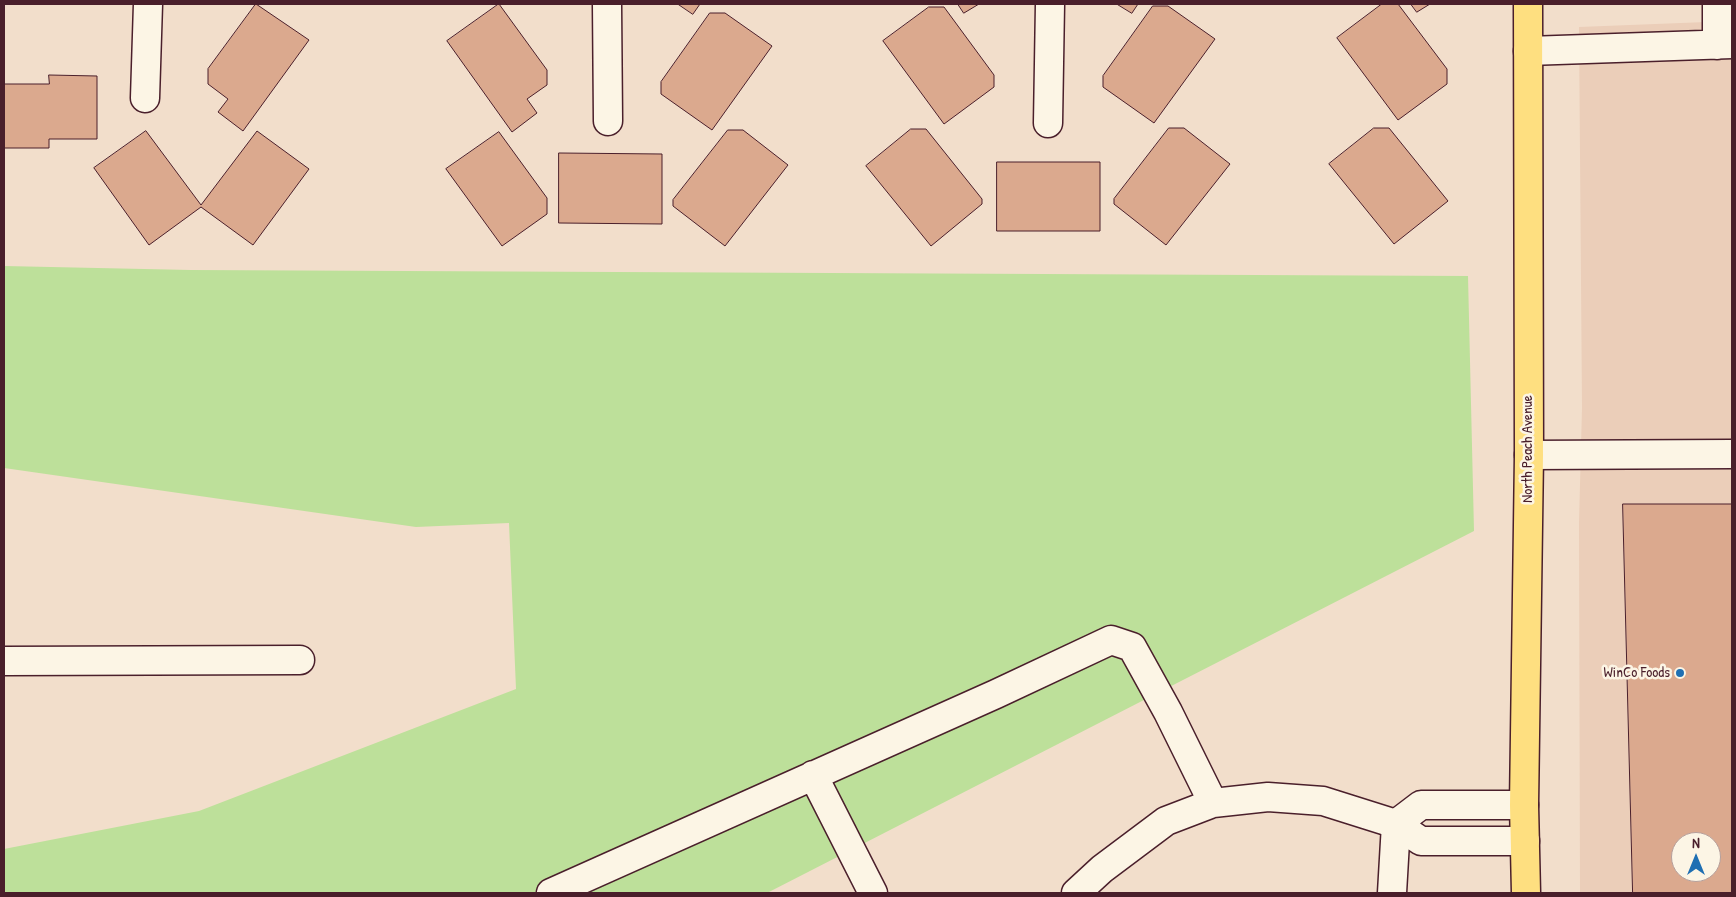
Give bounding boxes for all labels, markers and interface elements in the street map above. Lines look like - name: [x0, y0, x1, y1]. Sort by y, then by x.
- street label: North Peach Avenue: [1519, 395, 1537, 503]
- place label: WinCo Foods: [1604, 664, 1670, 682]
- marker: WinCo Foods: [1674, 667, 1686, 679]
- north arrow: [1671, 832, 1721, 882]
- text: N: [1692, 833, 1700, 852]

